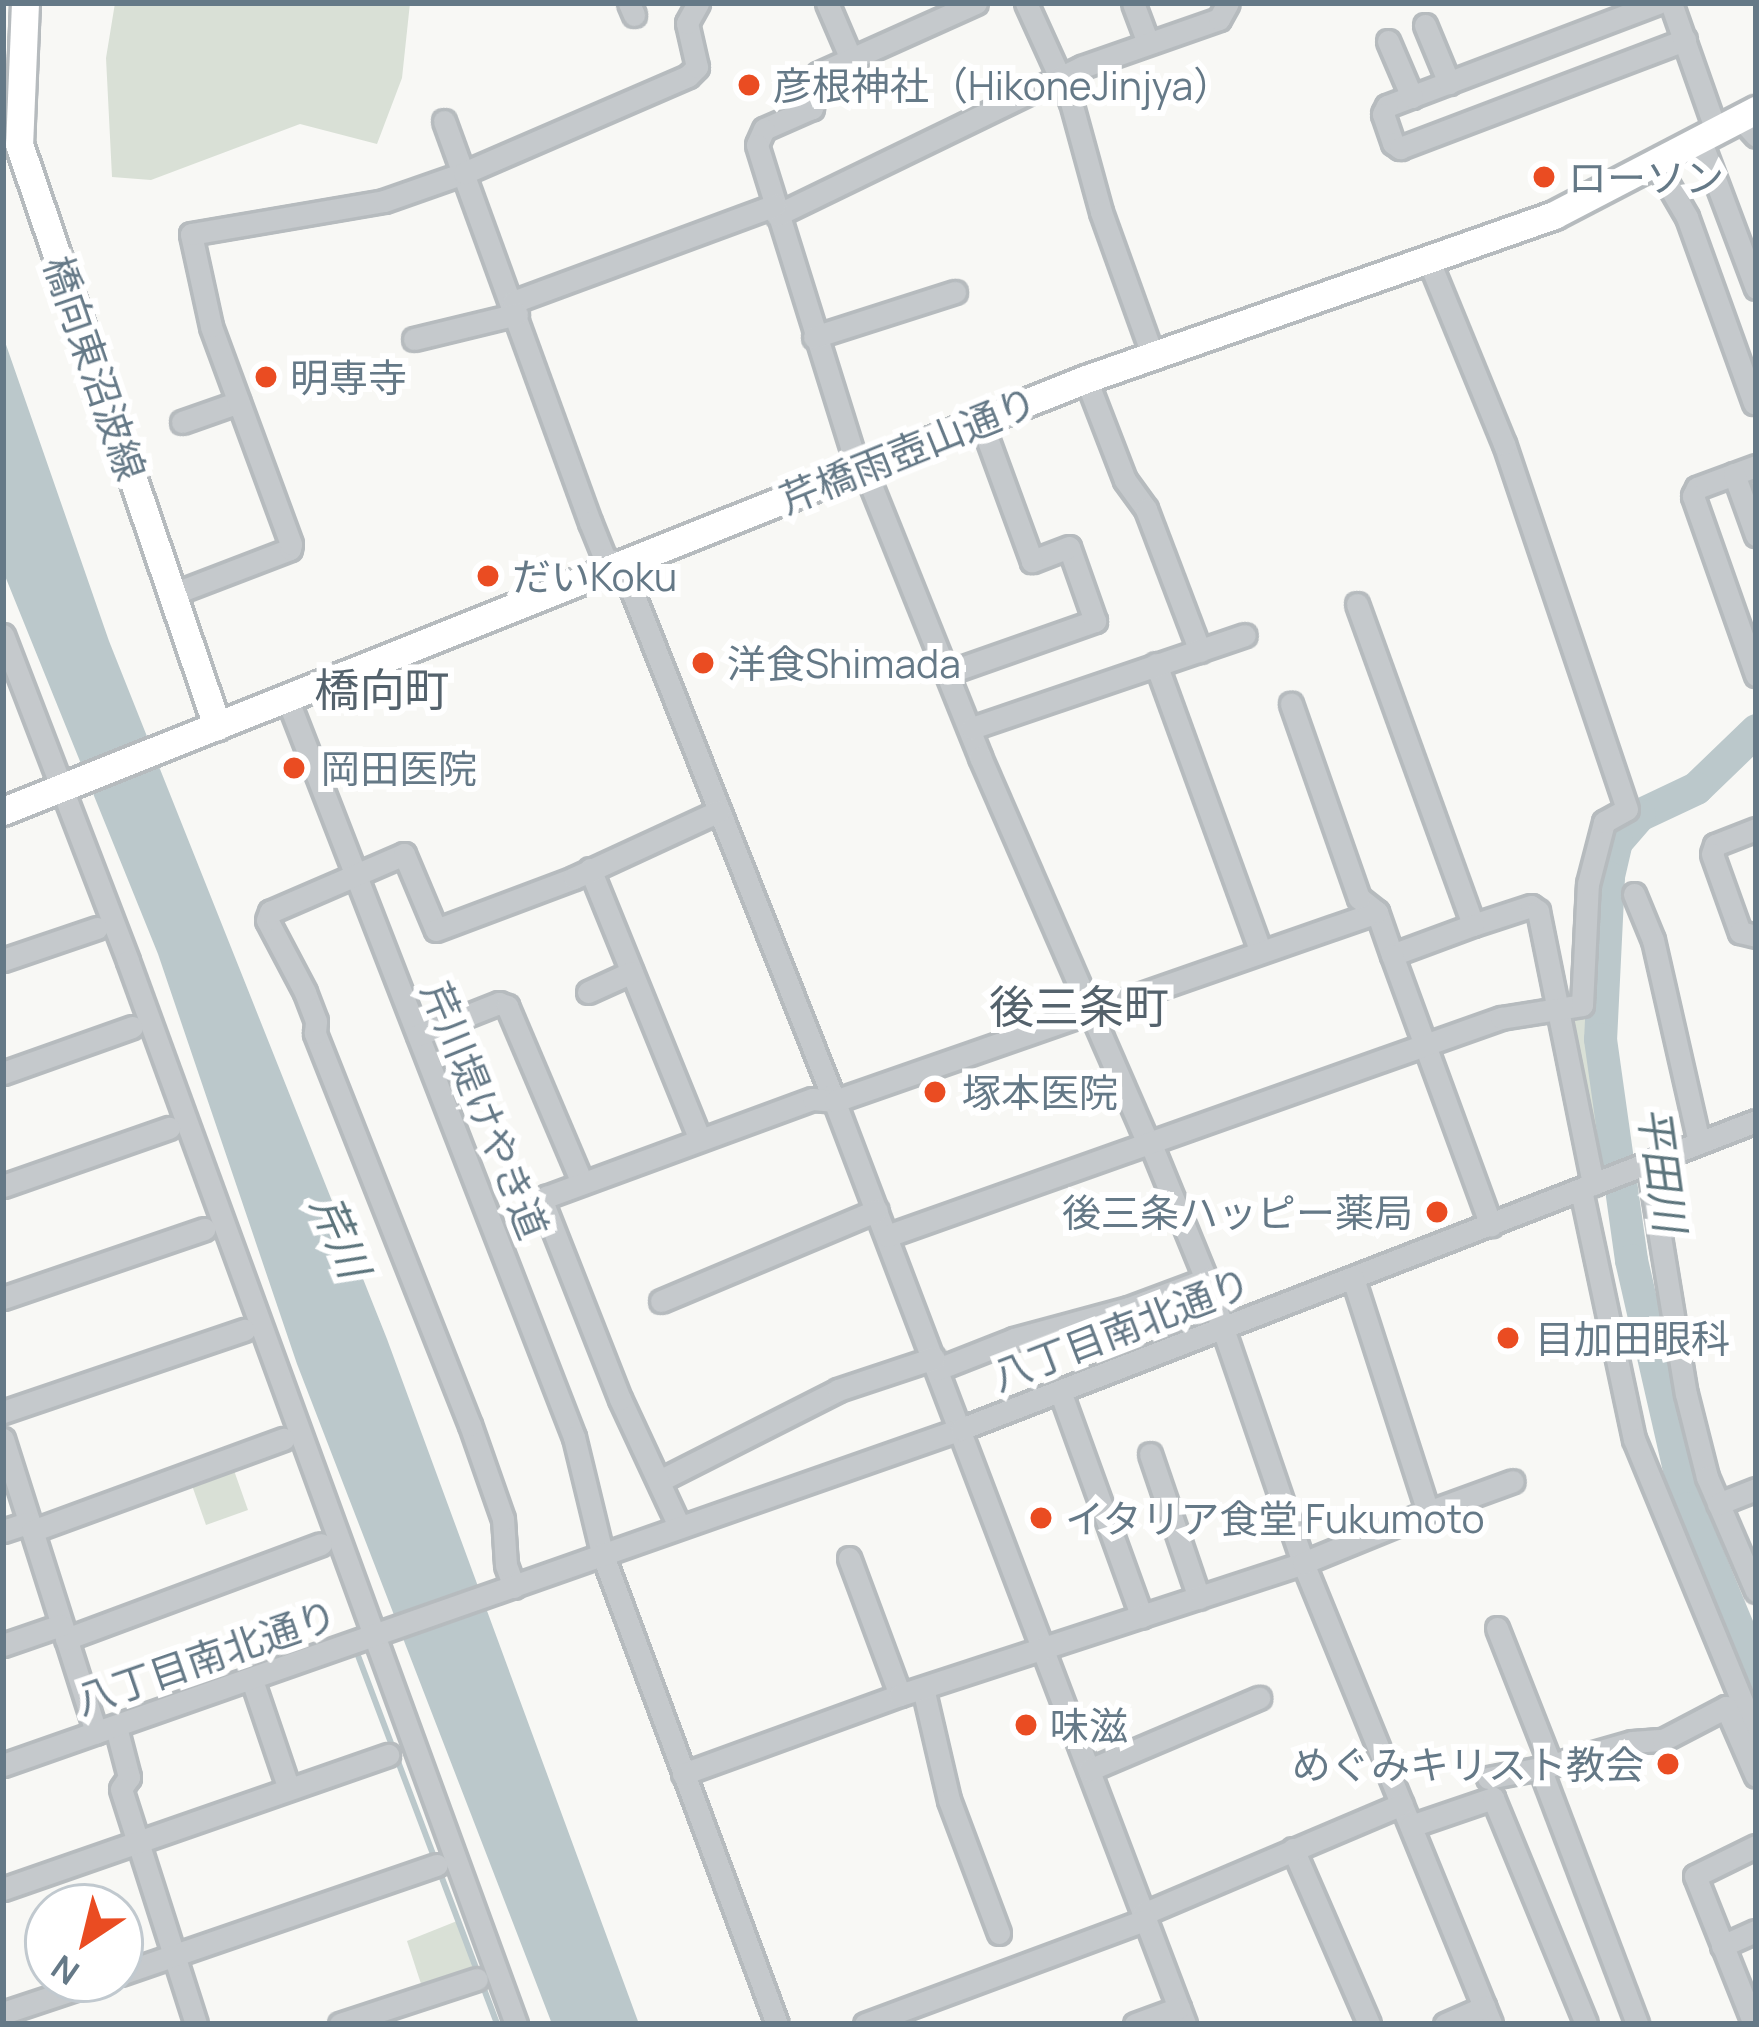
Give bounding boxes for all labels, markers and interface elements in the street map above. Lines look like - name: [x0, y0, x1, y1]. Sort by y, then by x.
- place label: 彦根神社（HikoneJinjya）: [773, 62, 1232, 108]
- marker: 彦根神社（HikoneJinjya）: [736, 72, 762, 98]
- place label: ローソン: [1568, 154, 1724, 200]
- marker: ローソン: [1531, 164, 1557, 190]
- street label: 橋向東沼波線: [35, 250, 155, 486]
- place label: 明専寺: [290, 354, 407, 400]
- marker: 明専寺: [253, 364, 279, 390]
- street label: 芹橋雨壺山通り: [773, 377, 1043, 523]
- place label: だいKoku: [512, 553, 677, 599]
- marker: だいKoku: [475, 563, 501, 589]
- place label: 洋食Shimada: [727, 640, 961, 686]
- marker: 洋食Shimada: [690, 650, 716, 676]
- district label: 橋向町: [315, 663, 449, 717]
- place label: 岡田医院: [321, 745, 477, 791]
- marker: 岡田医院: [278, 752, 310, 784]
- street label: 芹川堤けやき道: [412, 975, 558, 1245]
- district label: 後三条町: [989, 980, 1169, 1034]
- place label: 塚本医院: [962, 1069, 1118, 1115]
- marker: 塚本医院: [919, 1076, 951, 1108]
- water label: 平田川: [1629, 1103, 1697, 1235]
- water label: 芹川: [301, 1187, 381, 1285]
- place label: 後三条ハッピー薬局: [1062, 1189, 1413, 1235]
- marker: 後三条ハッピー薬局: [1424, 1199, 1450, 1225]
- street label: 八丁目南北通り: [985, 1258, 1257, 1400]
- place label: 目加田眼科: [1535, 1315, 1730, 1361]
- marker: 目加田眼科: [1492, 1322, 1524, 1354]
- place label: イタリア食堂 Fukumoto: [1065, 1495, 1486, 1541]
- marker: イタリア食堂 Fukumoto: [1028, 1505, 1054, 1531]
- street label: 八丁目南北通り: [69, 1590, 343, 1724]
- place label: 味滋: [1050, 1702, 1128, 1748]
- marker: 味滋: [1013, 1712, 1039, 1738]
- place label: めぐみキリスト教会: [1293, 1741, 1644, 1787]
- marker: めぐみキリスト教会: [1655, 1751, 1681, 1777]
- north arrow: [24, 1883, 144, 2003]
- text: N: [42, 1945, 87, 1996]

